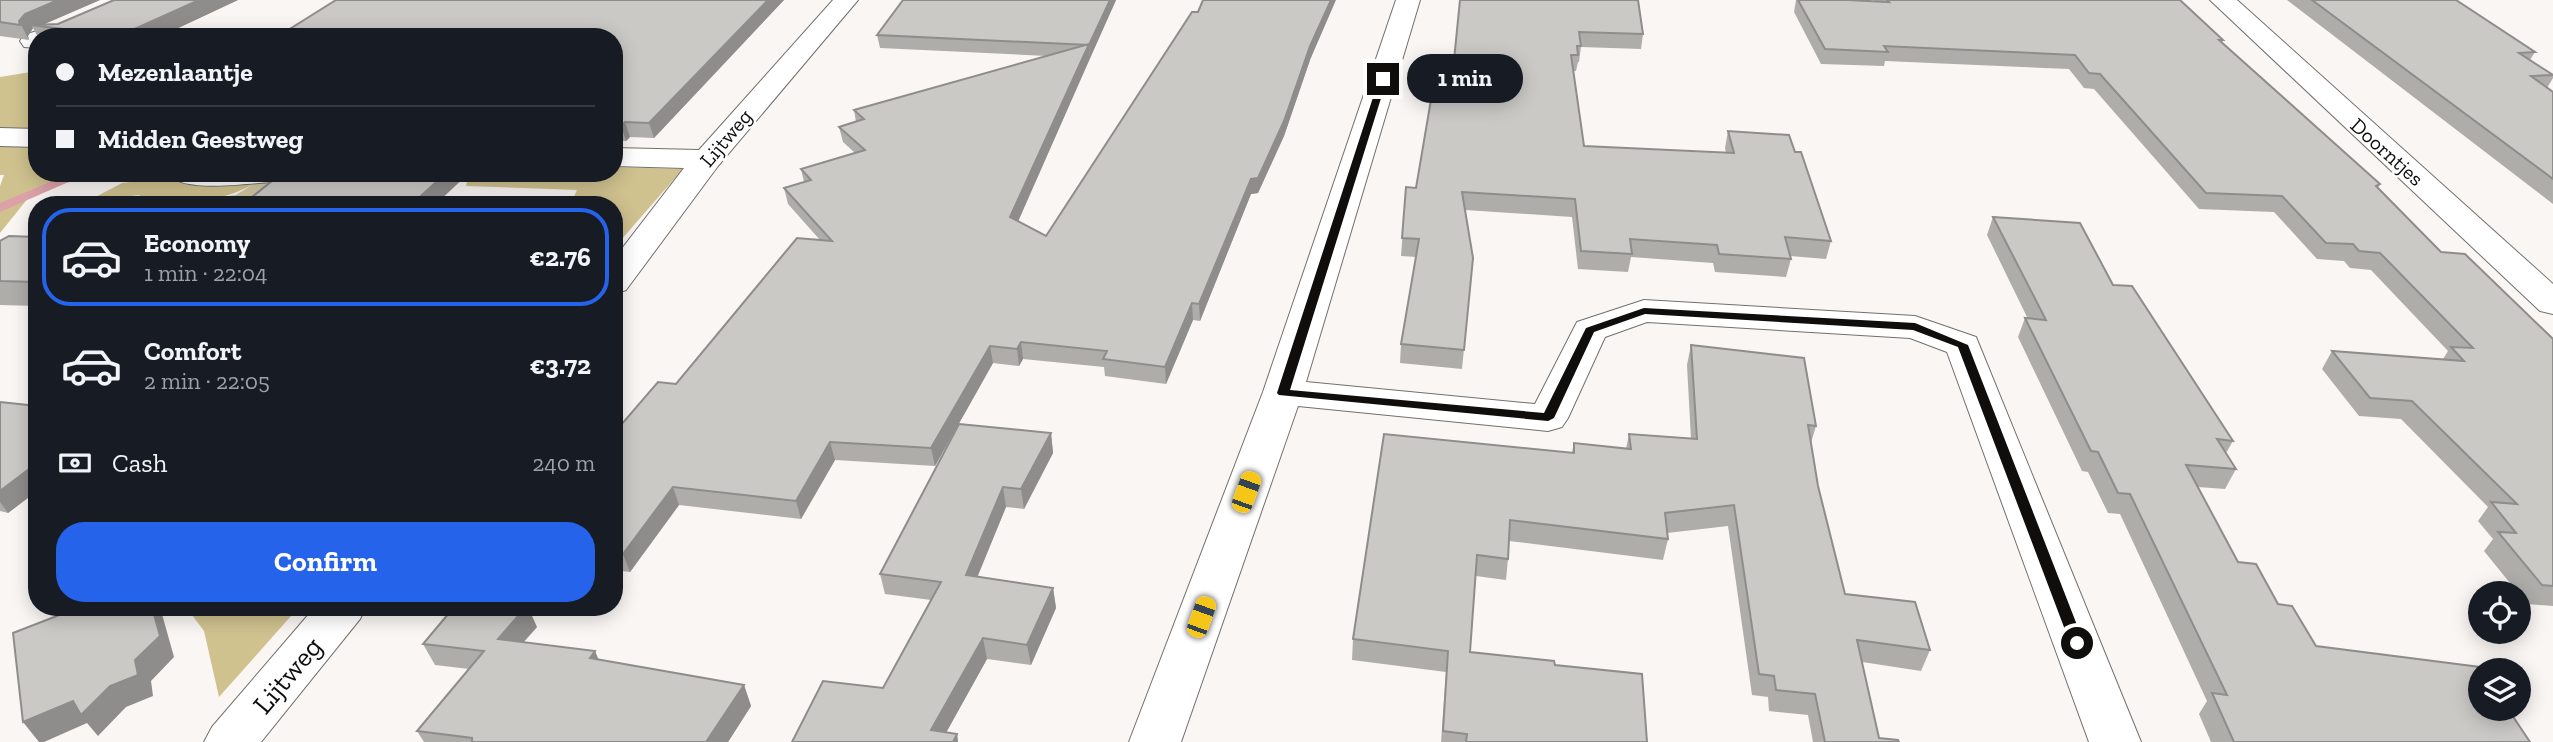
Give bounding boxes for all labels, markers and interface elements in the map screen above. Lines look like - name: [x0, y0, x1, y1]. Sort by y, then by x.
- callout: 1 min: [1408, 55, 1523, 104]
- text: Mezenlaantje: [98, 56, 253, 88]
- route end: [1367, 63, 1399, 95]
- text: 1 min: [1438, 64, 1492, 92]
- street label: Lijtweg: [694, 103, 758, 172]
- street label: Doorntjes: [2345, 112, 2429, 192]
- text: Midden Geestweg: [98, 123, 303, 155]
- icon: car: [60, 226, 123, 289]
- text: Economy: [144, 227, 250, 259]
- text: €2.76: [530, 241, 591, 273]
- text: 1 min · 22:04: [144, 259, 268, 287]
- icon: car: [60, 334, 123, 397]
- text: Comfort: [144, 335, 241, 367]
- text: €3.72: [530, 349, 591, 381]
- text: 2 min · 22:05: [144, 367, 270, 395]
- icon: cash: [56, 444, 94, 482]
- text: Cash: [112, 447, 167, 479]
- text: 240 m: [532, 449, 595, 477]
- car: [1229, 469, 1264, 515]
- button: Confirm: [56, 522, 595, 602]
- map controls: [2468, 581, 2531, 721]
- button: locate: [2468, 581, 2531, 644]
- car: [1184, 594, 1219, 640]
- route start: [2061, 627, 2093, 659]
- street label: Lijtweg: [246, 630, 329, 720]
- button: layers: [2468, 658, 2531, 721]

